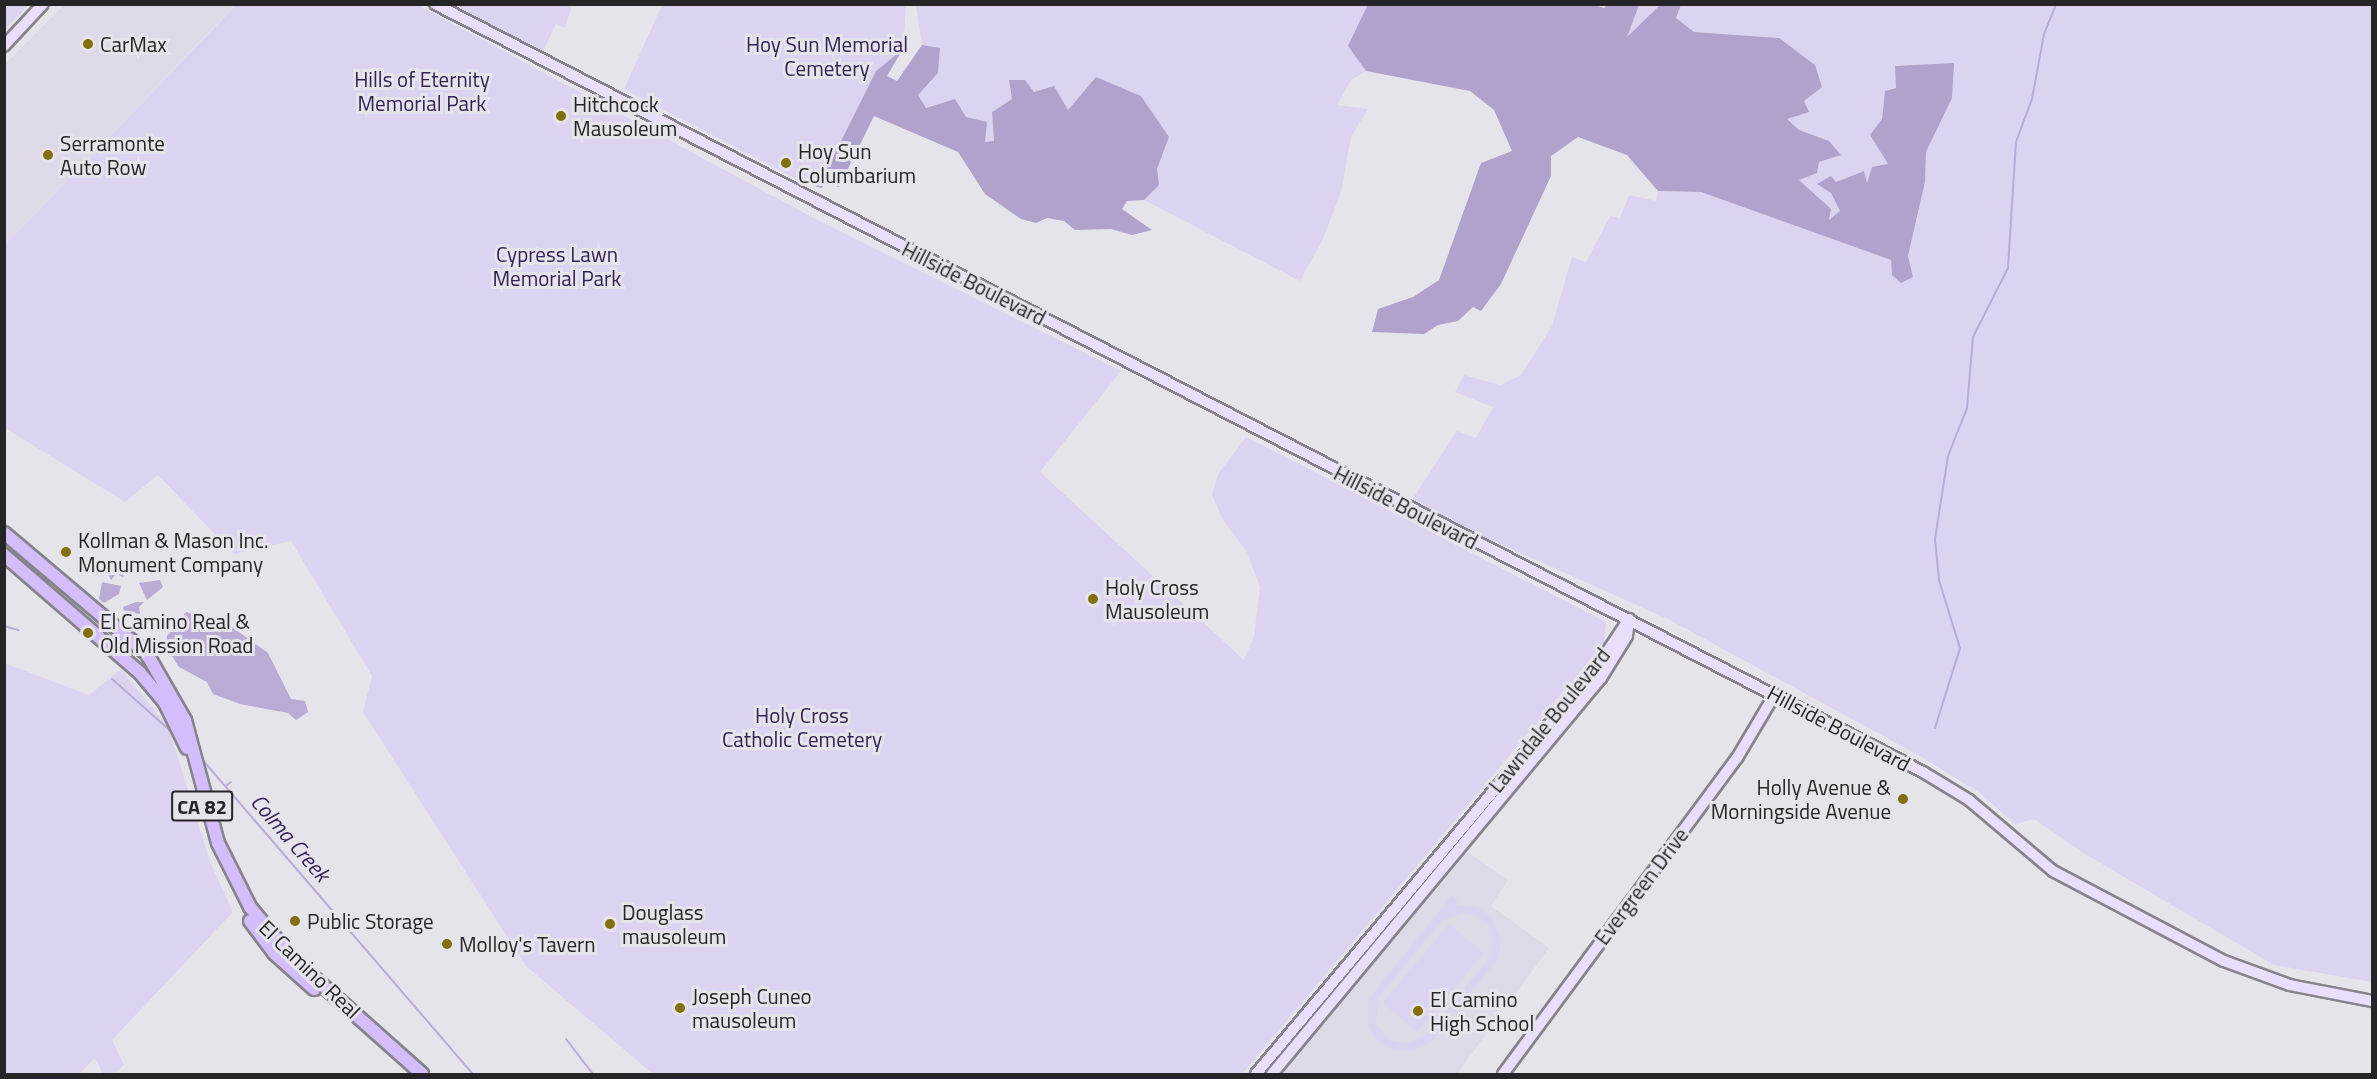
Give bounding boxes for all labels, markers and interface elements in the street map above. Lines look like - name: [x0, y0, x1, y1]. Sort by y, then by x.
- place label: CarMax: [100, 31, 167, 57]
- park label: Hoy Sun Memorial Cemetery: [746, 31, 908, 81]
- marker: CarMax: [81, 37, 95, 51]
- park label: Hills of Eternity Memorial Park: [354, 66, 490, 116]
- place label: Hitchcock Mausoleum: [573, 91, 677, 141]
- marker: Hitchcock Mausoleum: [554, 109, 568, 123]
- place label: Serramonte Auto Row: [60, 130, 165, 180]
- place label: Hoy Sun Columbarium: [798, 138, 916, 188]
- marker: Serramonte Auto Row: [41, 148, 55, 162]
- marker: Hoy Sun Columbarium: [779, 156, 793, 170]
- street label: Hillside Boulevard: [898, 236, 1050, 330]
- park label: Cypress Lawn Memorial Park: [493, 241, 621, 291]
- street label: Hillside Boulevard: [1330, 460, 1482, 554]
- place label: Kollman & Mason Inc. Monument Company: [78, 527, 269, 577]
- marker: Kollman & Mason Inc. Monument Company: [59, 545, 73, 559]
- place label: Holy Cross Mausoleum: [1105, 574, 1209, 624]
- marker: Holy Cross Mausoleum: [1086, 592, 1100, 606]
- place label: El Camino Real & Old Mission Road: [100, 608, 253, 658]
- marker: El Camino Real & Old Mission Road: [81, 626, 95, 640]
- street label: Lawndale Boulevard: [1483, 643, 1615, 797]
- street label: Hillside Boulevard: [1763, 680, 1915, 776]
- park label: Holy Cross Catholic Cemetery: [722, 702, 882, 752]
- place label: Holly Avenue & Morningside Avenue: [1711, 774, 1891, 824]
- road number: CA 82: [170, 789, 234, 823]
- water label: Colma Creek: [245, 789, 335, 887]
- marker: Holly Avenue & Morningside Avenue: [1896, 792, 1910, 806]
- street label: Evergreen Drive: [1589, 823, 1693, 949]
- place label: Douglass mausoleum: [622, 899, 726, 949]
- place label: Public Storage: [307, 908, 434, 934]
- street label: El Camino Real: [254, 914, 366, 1024]
- marker: Public Storage: [288, 914, 302, 928]
- marker: Douglass mausoleum: [603, 917, 617, 931]
- place label: Molloy's Tavern: [459, 931, 596, 957]
- marker: Molloy's Tavern: [440, 937, 454, 951]
- place label: Joseph Cuneo mausoleum: [692, 983, 812, 1033]
- place label: El Camino High School: [1430, 986, 1534, 1036]
- marker: Joseph Cuneo mausoleum: [673, 1001, 687, 1015]
- marker: El Camino High School: [1411, 1004, 1425, 1018]

